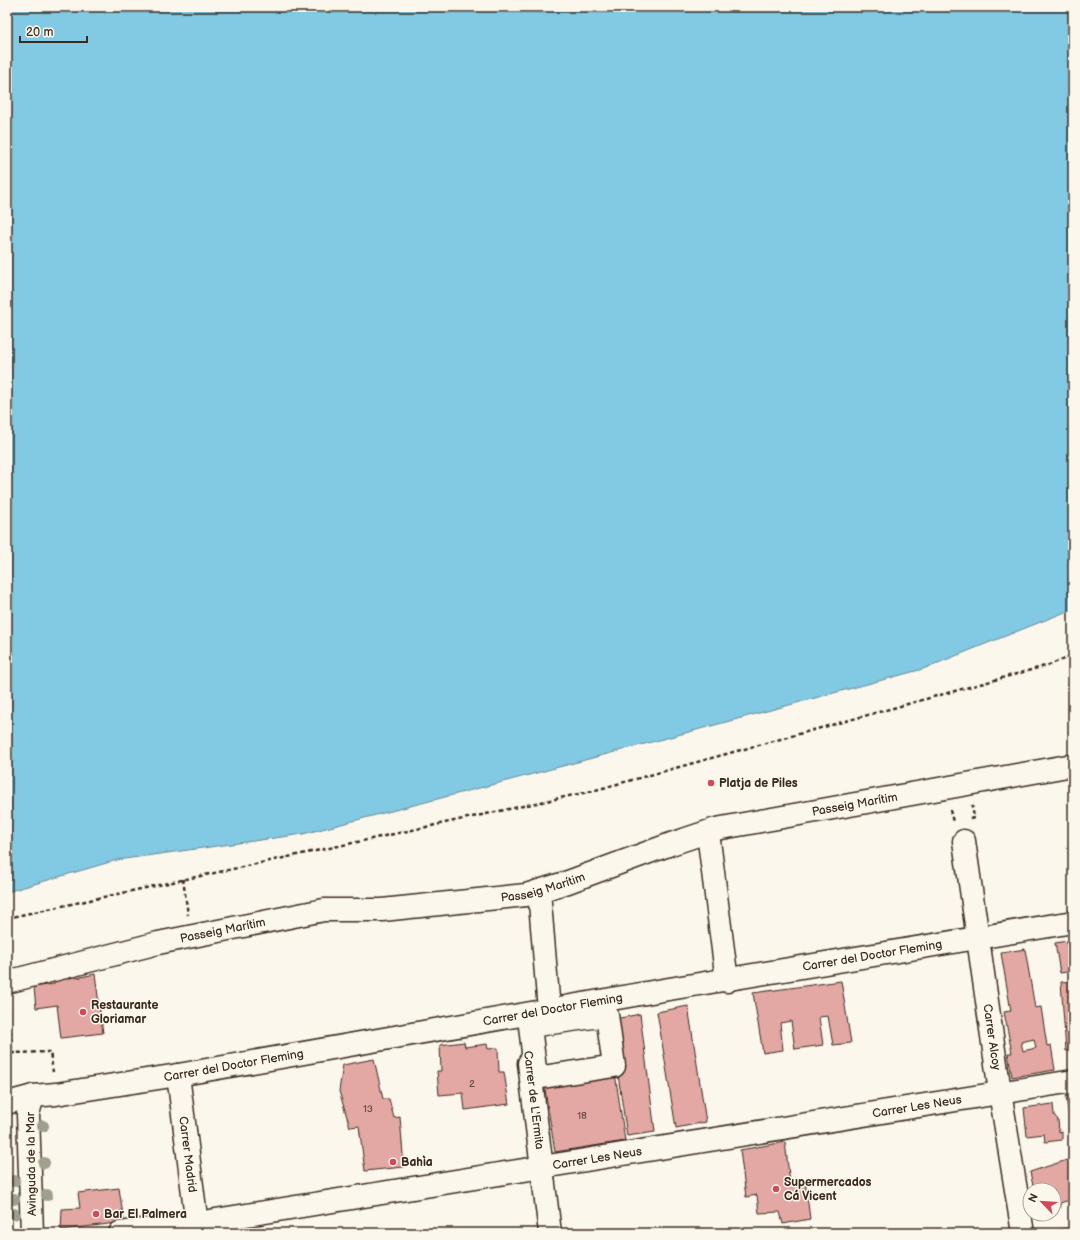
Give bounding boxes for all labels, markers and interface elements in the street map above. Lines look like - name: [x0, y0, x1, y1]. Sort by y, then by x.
- scale bar: [20, 18, 87, 44]
- text: 20 m: [26, 25, 53, 40]
- place label: Platja de Piles: [719, 776, 798, 791]
- marker: Platja de Piles: [706, 778, 716, 788]
- street label: Passeig Marítim: [811, 790, 899, 820]
- street label: Passeig Marítim: [500, 869, 587, 906]
- street label: Passeig Marítim: [179, 915, 267, 946]
- street label: Carrer del Doctor Fleming: [801, 937, 943, 975]
- street label: Carrer del Doctor Fleming: [482, 990, 624, 1029]
- place label: Restaurante Gloriamar: [91, 998, 158, 1027]
- street label: Carrer Alcoy: [979, 1003, 1004, 1072]
- marker: Restaurante Gloriamar: [78, 1007, 88, 1017]
- street label: Carrer del Doctor Fleming: [163, 1046, 305, 1085]
- street label: Carrer de L'Ermita: [520, 1050, 547, 1151]
- house number: 2: [469, 1078, 475, 1090]
- street label: Carrer Les Neus: [871, 1092, 963, 1121]
- house number: 13: [363, 1103, 373, 1115]
- house number: 18: [577, 1110, 587, 1122]
- street label: Avinguda de la Mar: [23, 1111, 40, 1216]
- street label: Carrer Madrid: [175, 1115, 200, 1193]
- street label: Carrer Les Neus: [552, 1144, 643, 1173]
- place label: Bahìa: [401, 1155, 433, 1170]
- marker: Bahìa: [388, 1157, 398, 1167]
- place label: Supermercados Cá Vicent: [784, 1175, 872, 1204]
- north arrow: [1022, 1182, 1062, 1222]
- marker: Supermercados Cá Vicent: [771, 1184, 781, 1194]
- text: N: [1026, 1191, 1041, 1204]
- place label: Bar El Palmera: [104, 1207, 187, 1222]
- marker: Bar El Palmera: [91, 1209, 101, 1219]

